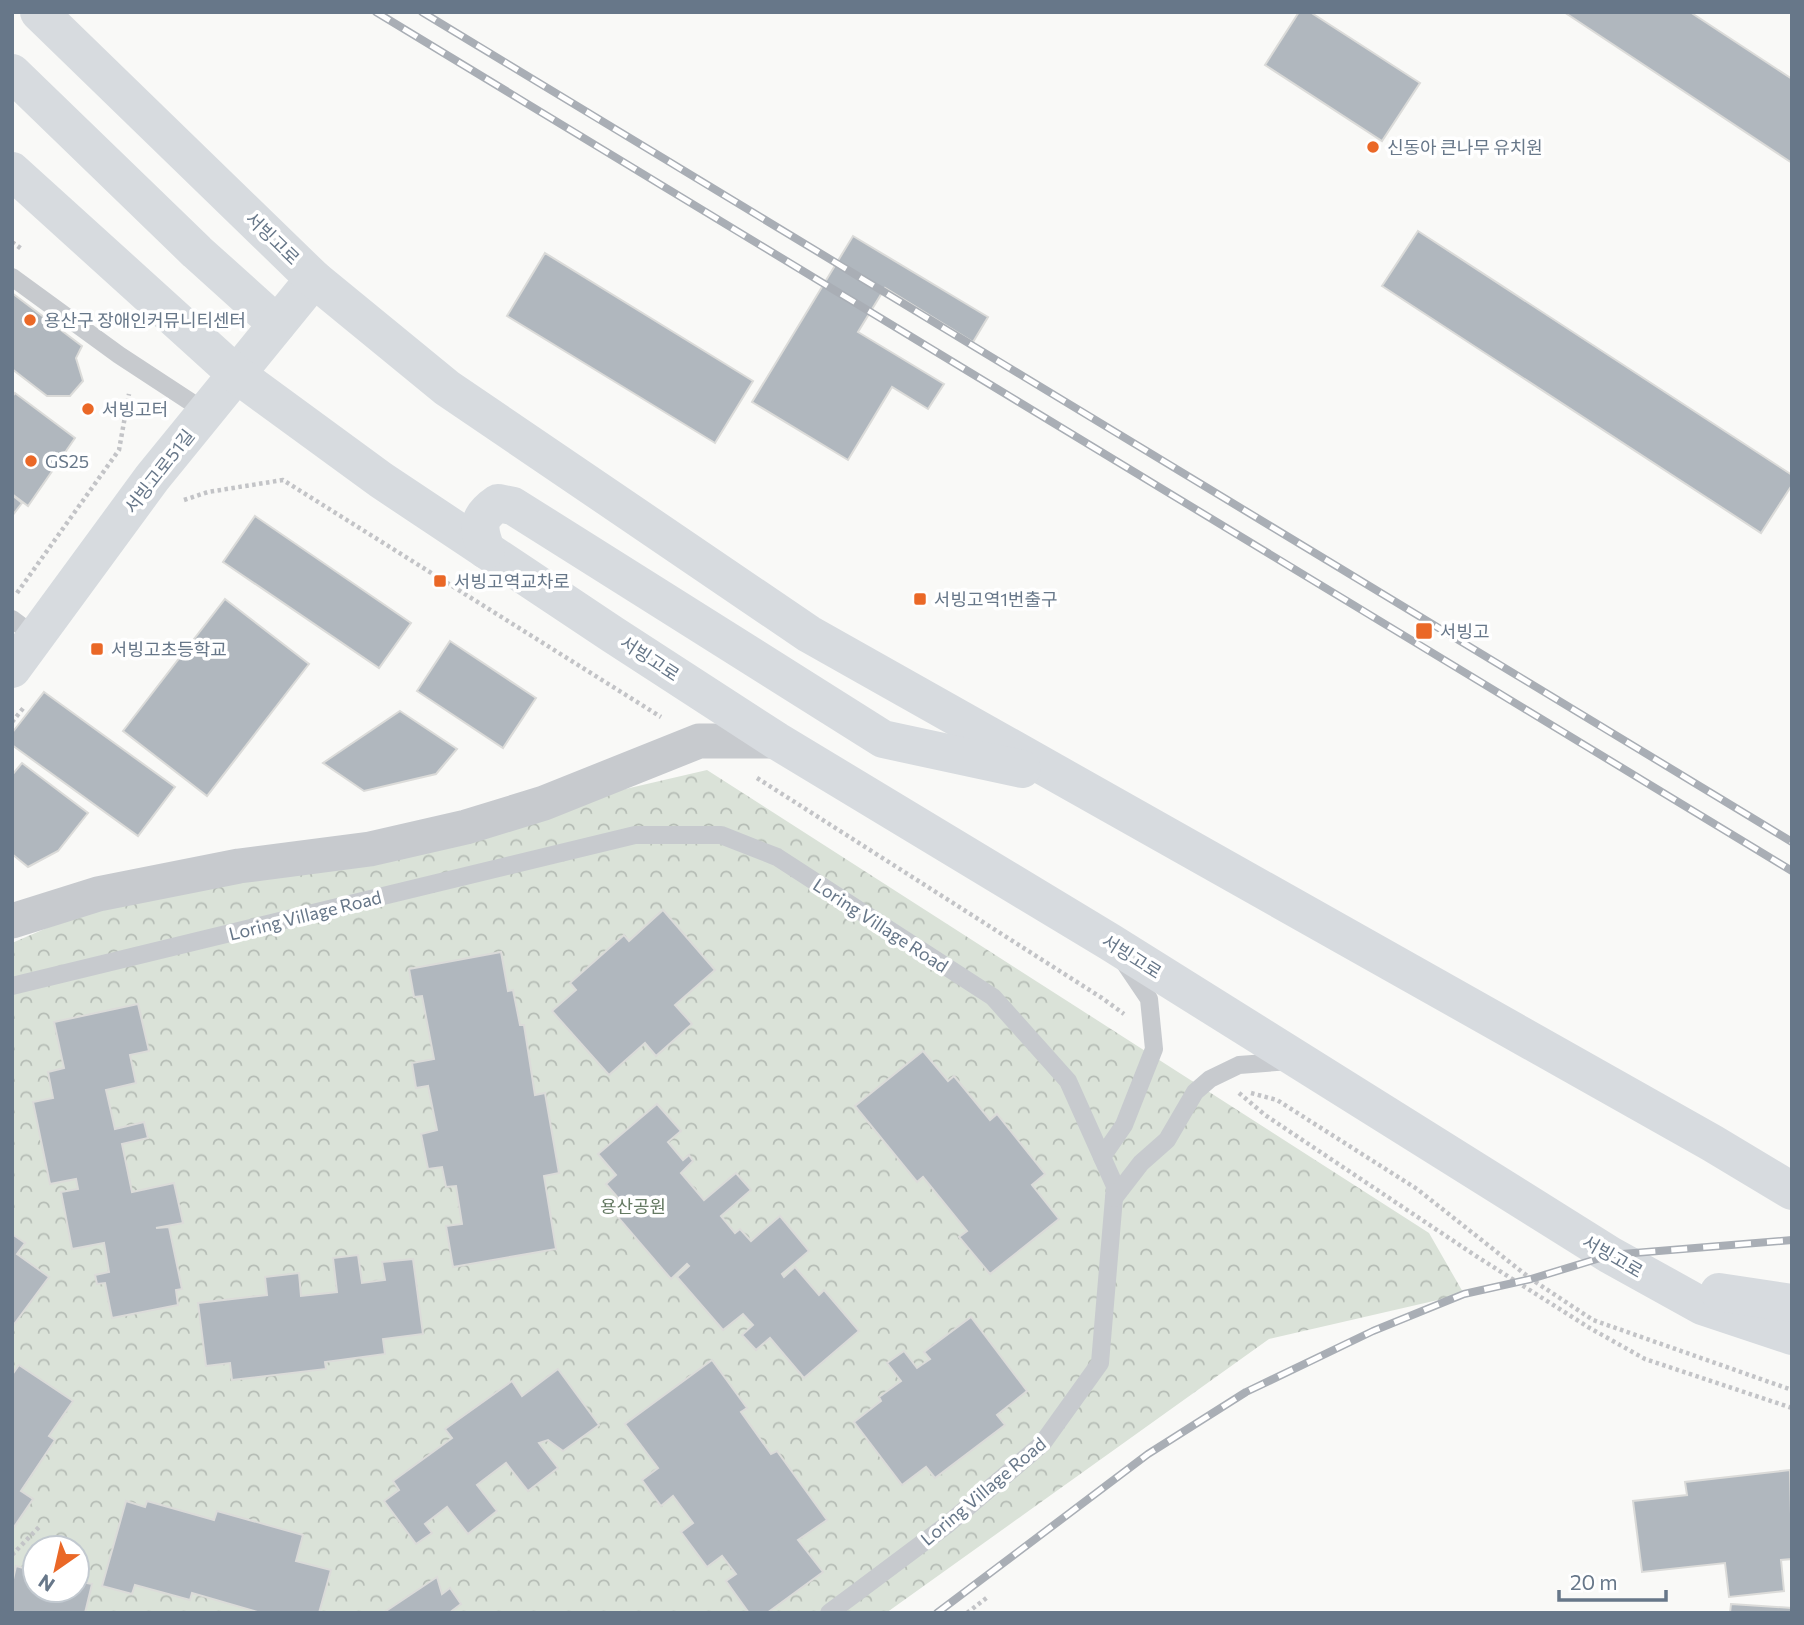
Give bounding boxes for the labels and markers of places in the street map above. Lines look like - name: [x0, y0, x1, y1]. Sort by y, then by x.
- place label: 신동아 큰나무 유치원: [1387, 136, 1543, 158]
- marker: 신동아 큰나무 유치원: [1365, 139, 1381, 155]
- place label: 용산구 장애인커뮤니티센터: [44, 309, 246, 331]
- marker: 용산구 장애인커뮤니티센터: [22, 312, 38, 328]
- place label: 서빙고터: [102, 398, 168, 420]
- marker: 서빙고터: [80, 401, 96, 417]
- place label: GS25: [45, 450, 89, 472]
- marker: GS25: [23, 453, 39, 469]
- place label: 서빙고역교차로: [454, 570, 570, 592]
- marker: 서빙고역교차로: [432, 573, 448, 589]
- place label: 서빙고역1번출구: [934, 588, 1058, 610]
- marker: 서빙고역1번출구: [912, 591, 928, 607]
- place label: 서빙고: [1440, 620, 1490, 642]
- marker: 서빙고: [1414, 621, 1434, 641]
- place label: 서빙고초등학교: [111, 638, 227, 660]
- marker: 서빙고초등학교: [89, 641, 105, 657]

